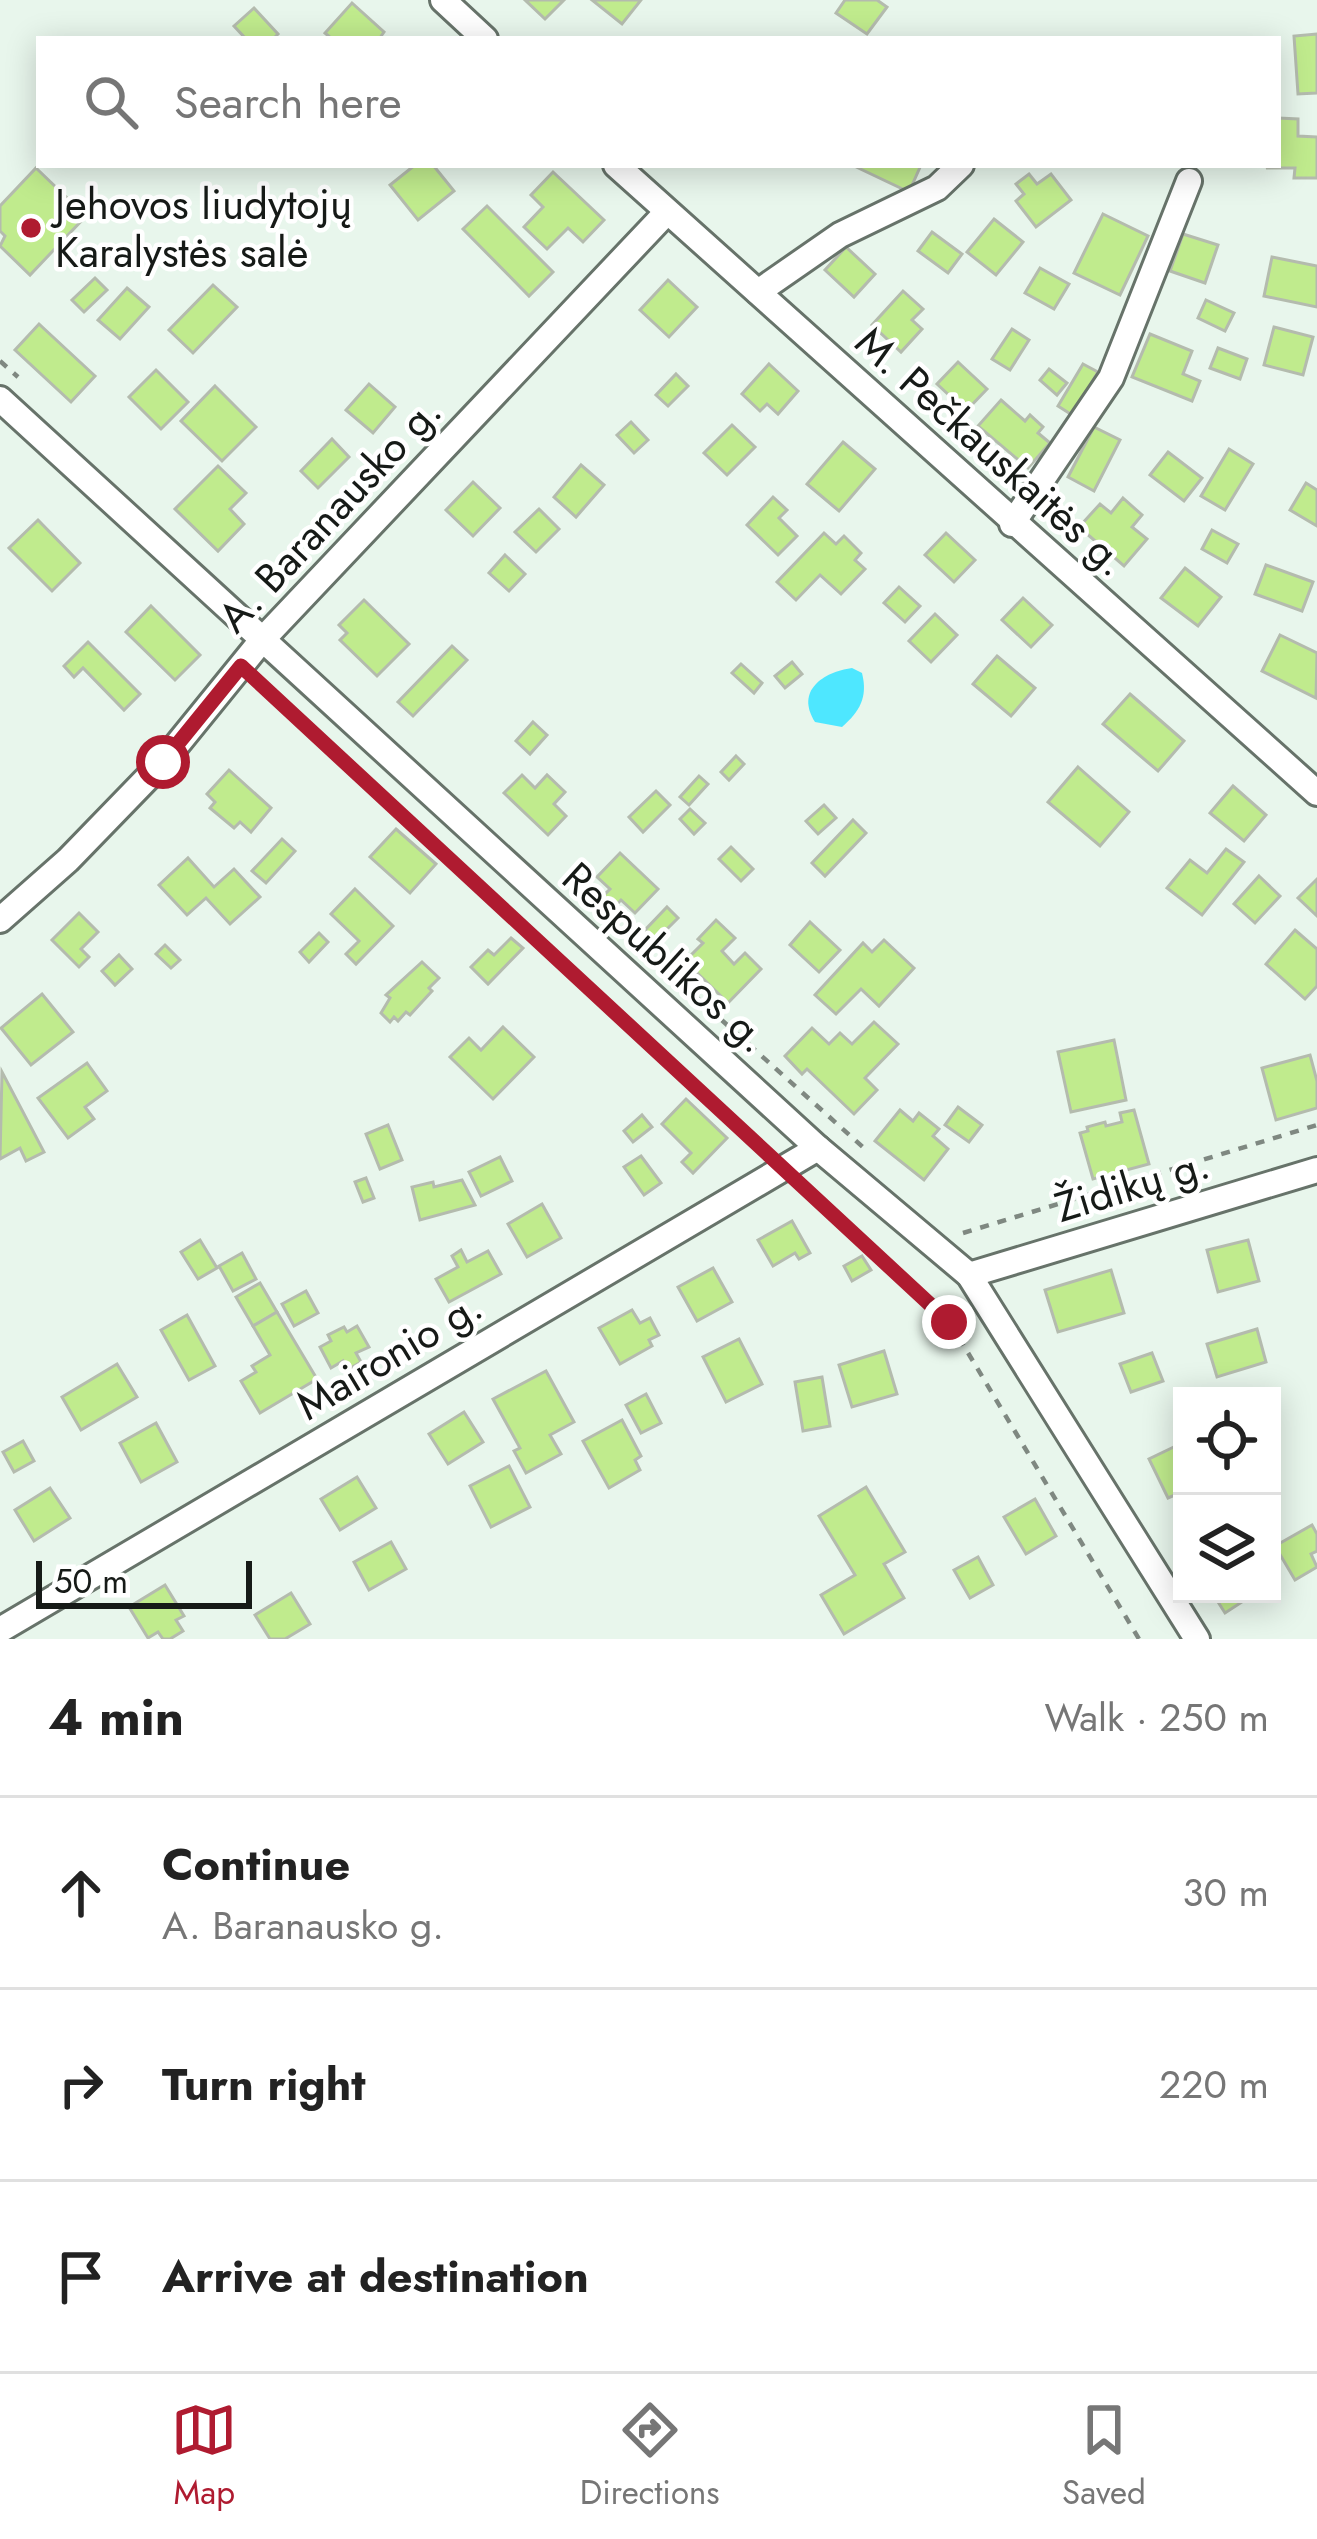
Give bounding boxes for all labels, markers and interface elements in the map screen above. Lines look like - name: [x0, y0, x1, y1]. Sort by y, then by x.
- search box: [36, 36, 1281, 168]
- icon: search: [78, 69, 144, 135]
- text: Search here: [174, 70, 402, 135]
- place label: Jehovos liudytojų Karalystės salė: [50, 174, 352, 283]
- marker: Jehovos liudytojų Karalystės salė: [18, 215, 44, 241]
- street label: M. Pečkauskaitės g.: [842, 312, 1141, 590]
- street label: A. Baranausko g.: [204, 383, 455, 646]
- route start: [136, 735, 190, 789]
- street label: Respublikos g.: [549, 848, 782, 1067]
- street label: Židikų g.: [1048, 1133, 1217, 1238]
- street label: Maironio g.: [285, 1276, 494, 1435]
- route end: [922, 1295, 976, 1349]
- map controls: [1173, 1387, 1281, 1603]
- button: locate: [1173, 1387, 1281, 1495]
- button: layers: [1173, 1495, 1281, 1603]
- scale bar: [36, 1555, 252, 1608]
- text: 50 m: [54, 1558, 128, 1605]
- text: 4 min: [48, 1680, 184, 1754]
- text: Walk · 250 m: [1045, 1689, 1269, 1746]
- text: Continue: [162, 1832, 350, 1897]
- icon: ahead: [48, 1860, 114, 1926]
- text: 30 m: [1182, 1864, 1269, 1921]
- text: A. Baranausko g.: [162, 1897, 444, 1954]
- icon: right: [48, 2052, 114, 2118]
- text: Turn right: [162, 2052, 366, 2117]
- text: 220 m: [1159, 2056, 1269, 2113]
- icon: arrive: [48, 2244, 114, 2310]
- text: Arrive at destination: [162, 2244, 589, 2309]
- tab: Map: [171, 2397, 237, 2516]
- tab: Directions: [580, 2397, 720, 2516]
- tab: Saved: [1062, 2397, 1146, 2516]

